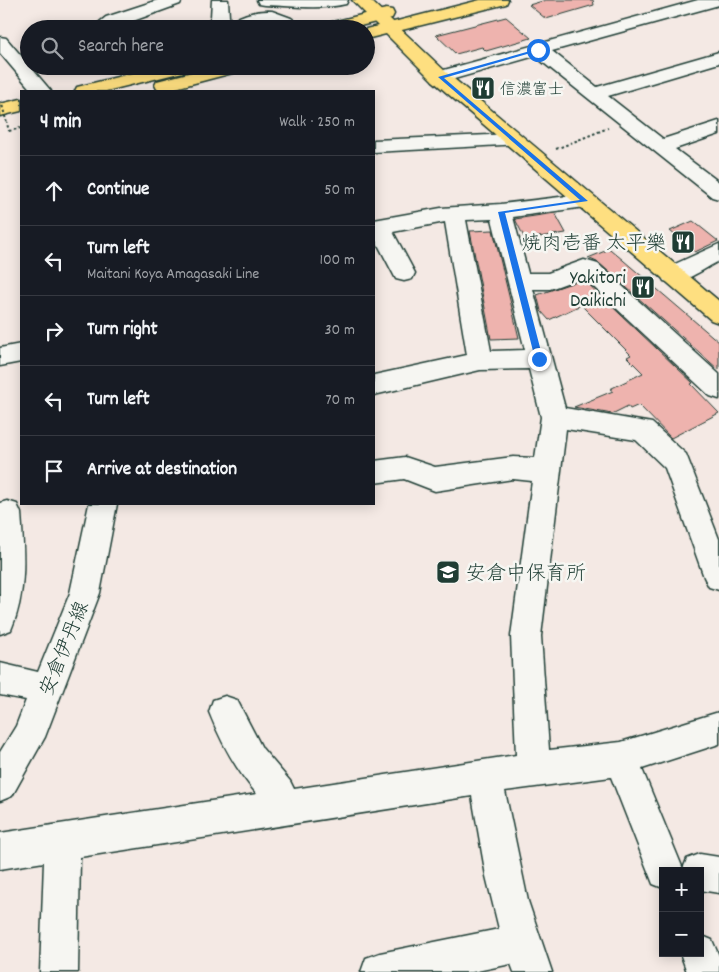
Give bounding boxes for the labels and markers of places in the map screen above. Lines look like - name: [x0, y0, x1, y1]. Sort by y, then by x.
- restaurant icon: 信濃富士: [470, 75, 496, 101]
- place label: 信濃富士: [500, 79, 564, 102]
- restaurant icon: 焼肉壱番 太平樂: [670, 229, 696, 255]
- place label: 焼肉壱番 太平樂: [521, 231, 666, 259]
- place label: Yakitori Daikichi: [570, 265, 626, 316]
- restaurant icon: Yakitori Daikichi: [630, 274, 656, 300]
- school or university icon: 安倉中保育所: [435, 559, 461, 585]
- place label: 安倉中保育所: [466, 561, 586, 589]

